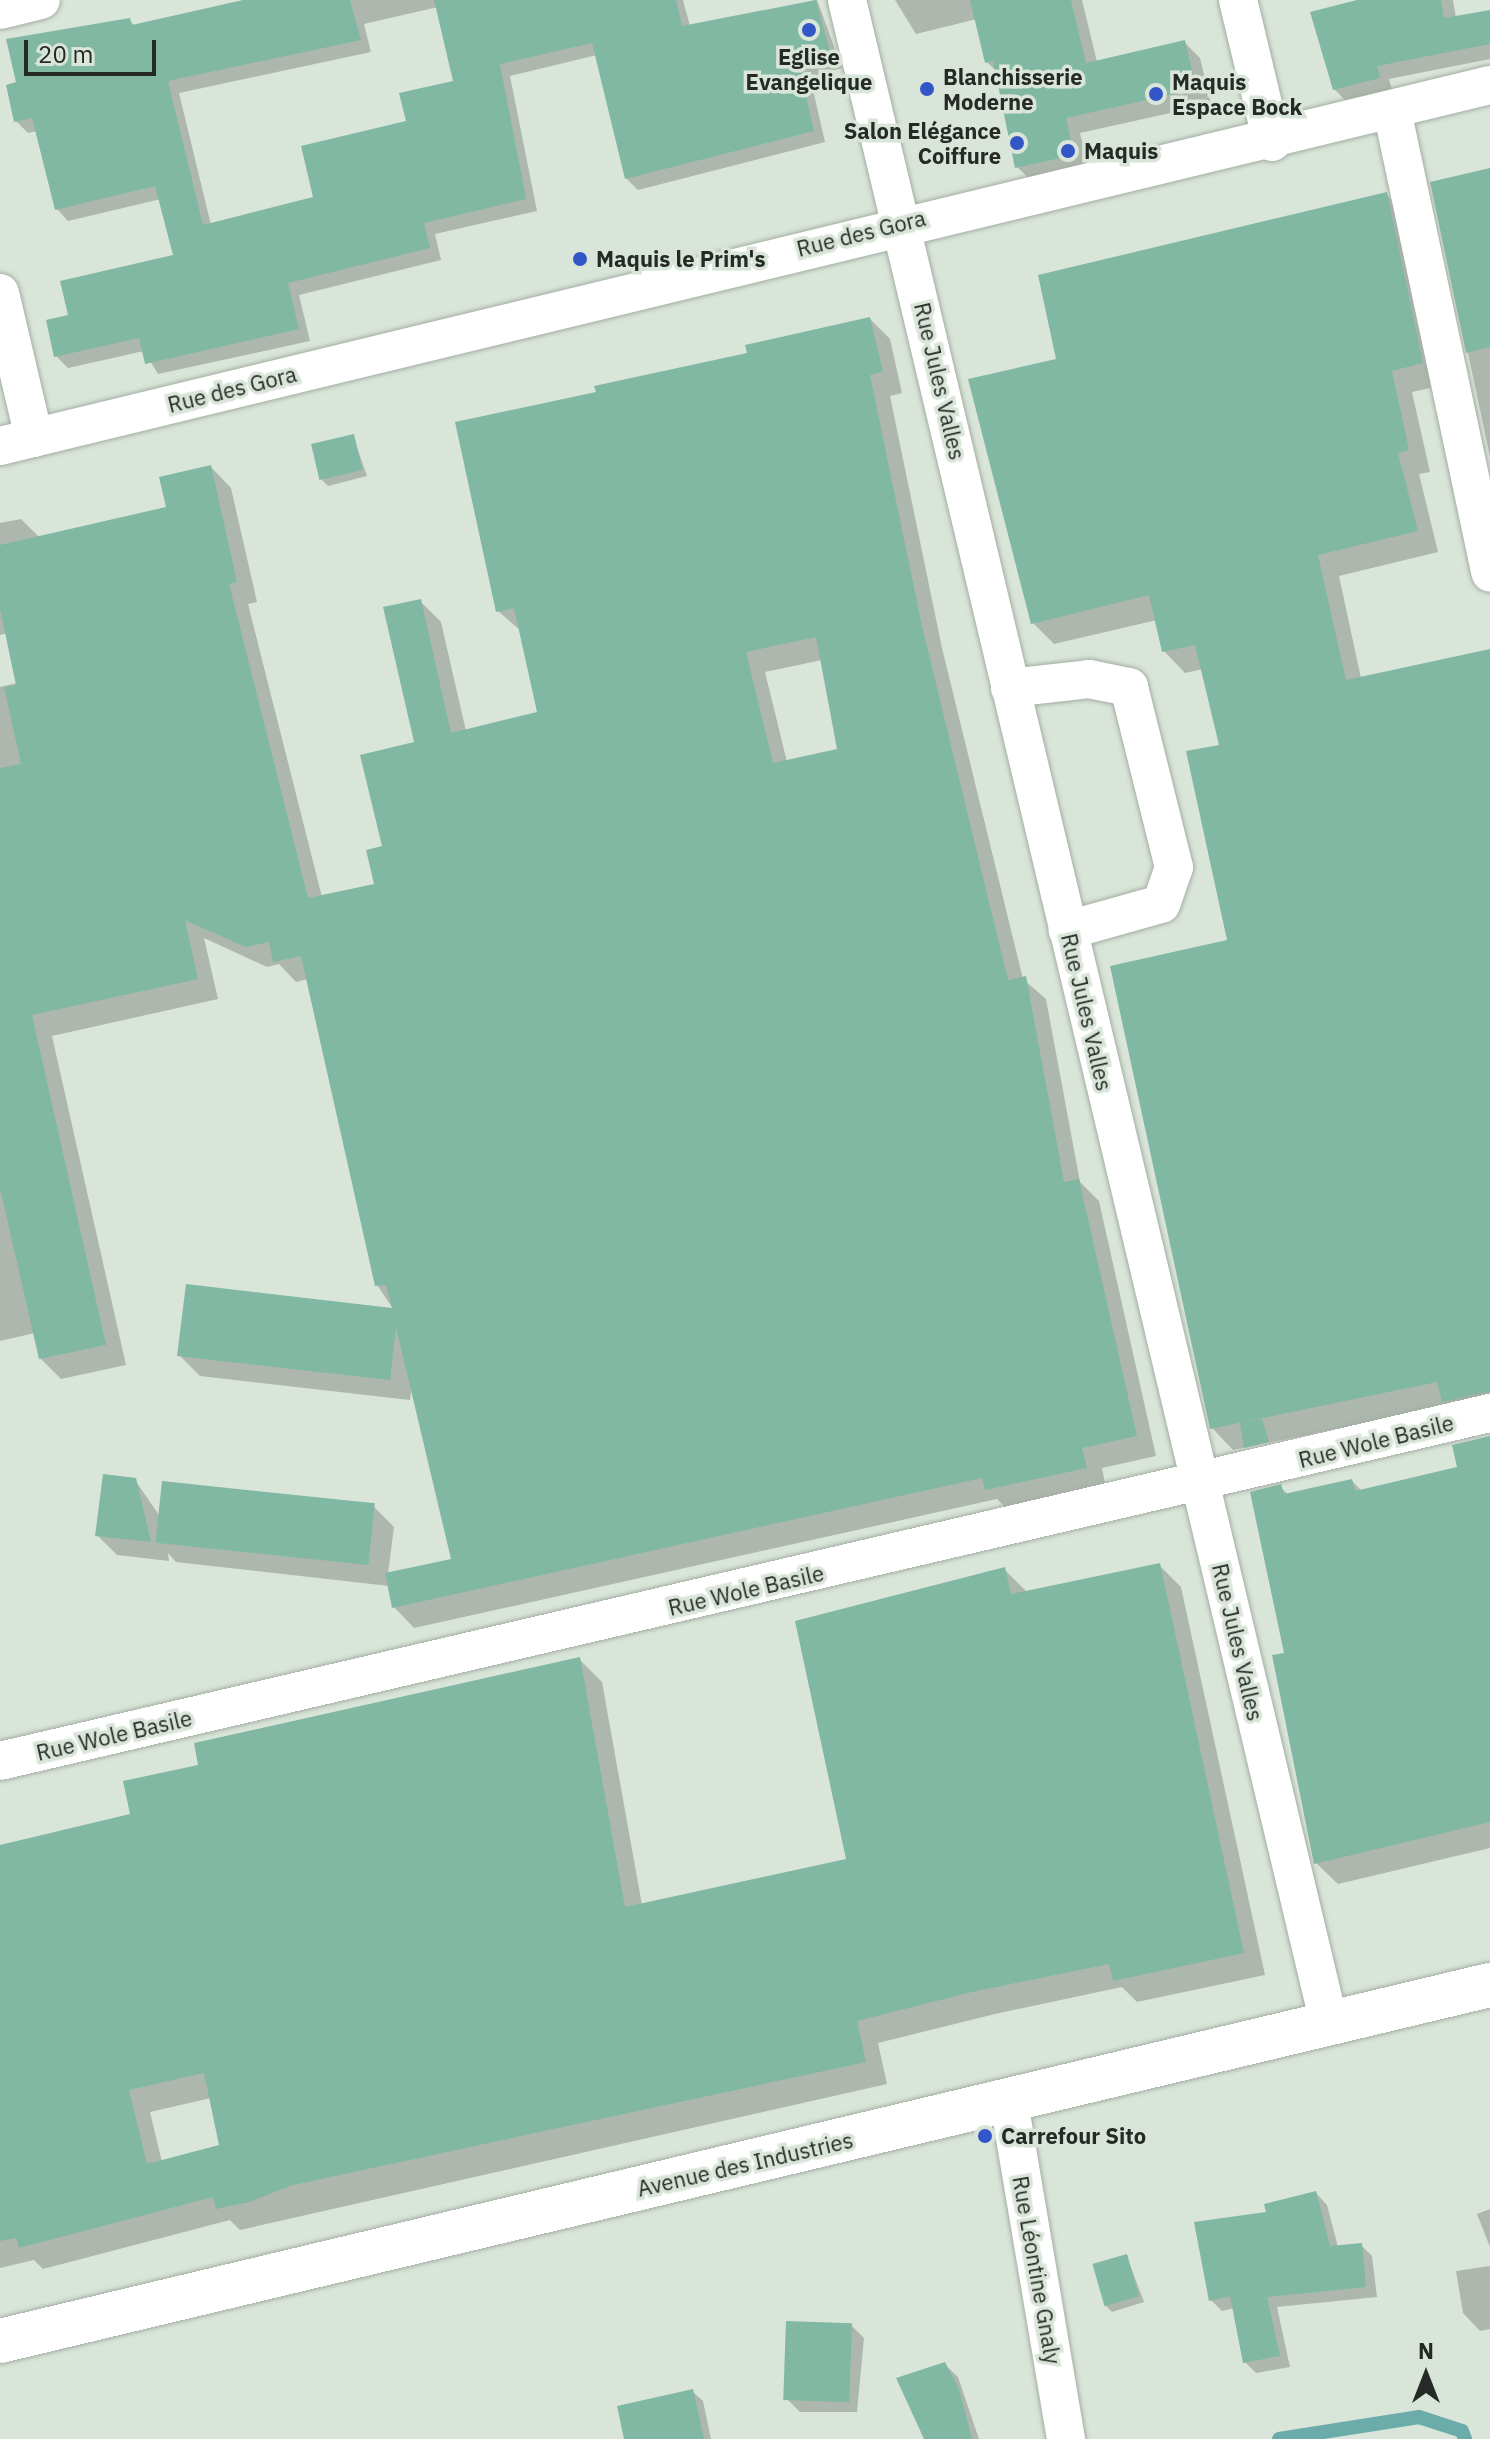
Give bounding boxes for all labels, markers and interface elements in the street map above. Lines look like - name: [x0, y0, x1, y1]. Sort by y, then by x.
- marker: Eglise Evangelique: [800, 21, 818, 39]
- scale bar: [28, 24, 160, 74]
- text: 20 m: [38, 38, 93, 70]
- place label: Eglise Evangelique: [746, 43, 872, 94]
- place label: Blanchisserie Moderne: [943, 63, 1083, 114]
- place label: Maquis Espace Bock: [1172, 68, 1302, 120]
- marker: Blanchisserie Moderne: [918, 80, 936, 98]
- marker: Maquis Espace Bock: [1147, 85, 1165, 103]
- place label: Salon Elégance Coiffure: [844, 117, 1001, 168]
- marker: Salon Elégance Coiffure: [1008, 134, 1026, 152]
- place label: Maquis: [1084, 138, 1158, 164]
- marker: Maquis: [1059, 142, 1077, 160]
- street label: Rue des Gora: [794, 204, 928, 262]
- place label: Maquis le Prim's: [596, 246, 766, 272]
- marker: Maquis le Prim's: [571, 250, 589, 268]
- street label: Rue Jules Valles: [909, 300, 971, 462]
- street label: Rue des Gora: [165, 360, 299, 418]
- street label: Rue Jules Valles: [1056, 931, 1118, 1093]
- street label: Rue Wole Basile: [1296, 1409, 1456, 1473]
- street label: Rue Wole Basile: [666, 1559, 826, 1621]
- street label: Rue Jules Valles: [1207, 1561, 1269, 1723]
- street label: Rue Wole Basile: [34, 1704, 194, 1766]
- place label: Carrefour Sito: [1001, 2123, 1146, 2149]
- street label: Avenue des Industries: [635, 2126, 855, 2202]
- marker: Carrefour Sito: [976, 2127, 994, 2145]
- street label: Rue Léontine Gnaly: [1007, 2174, 1067, 2366]
- north arrow: [1386, 2335, 1466, 2415]
- text: N: [1418, 2336, 1434, 2365]

